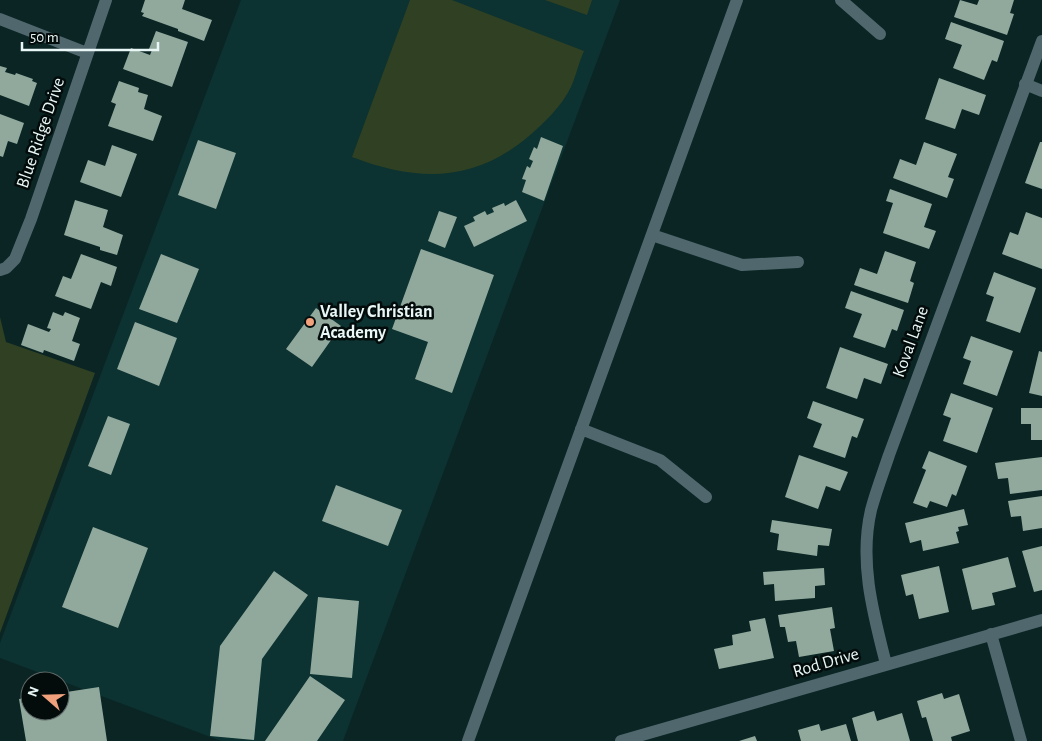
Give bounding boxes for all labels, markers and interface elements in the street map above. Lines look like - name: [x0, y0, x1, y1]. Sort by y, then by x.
- scale bar: [22, 20, 159, 52]
- text: 50 m: [30, 30, 59, 45]
- street label: Blue Ridge Drive: [14, 75, 68, 191]
- place label: Valley Christian Academy: [320, 303, 433, 342]
- street label: Koval Lane: [890, 304, 932, 380]
- marker: Valley Christian Academy: [304, 316, 316, 328]
- street label: Rod Drive: [791, 645, 861, 681]
- north arrow: [20, 671, 70, 721]
- text: N: [25, 685, 42, 699]

